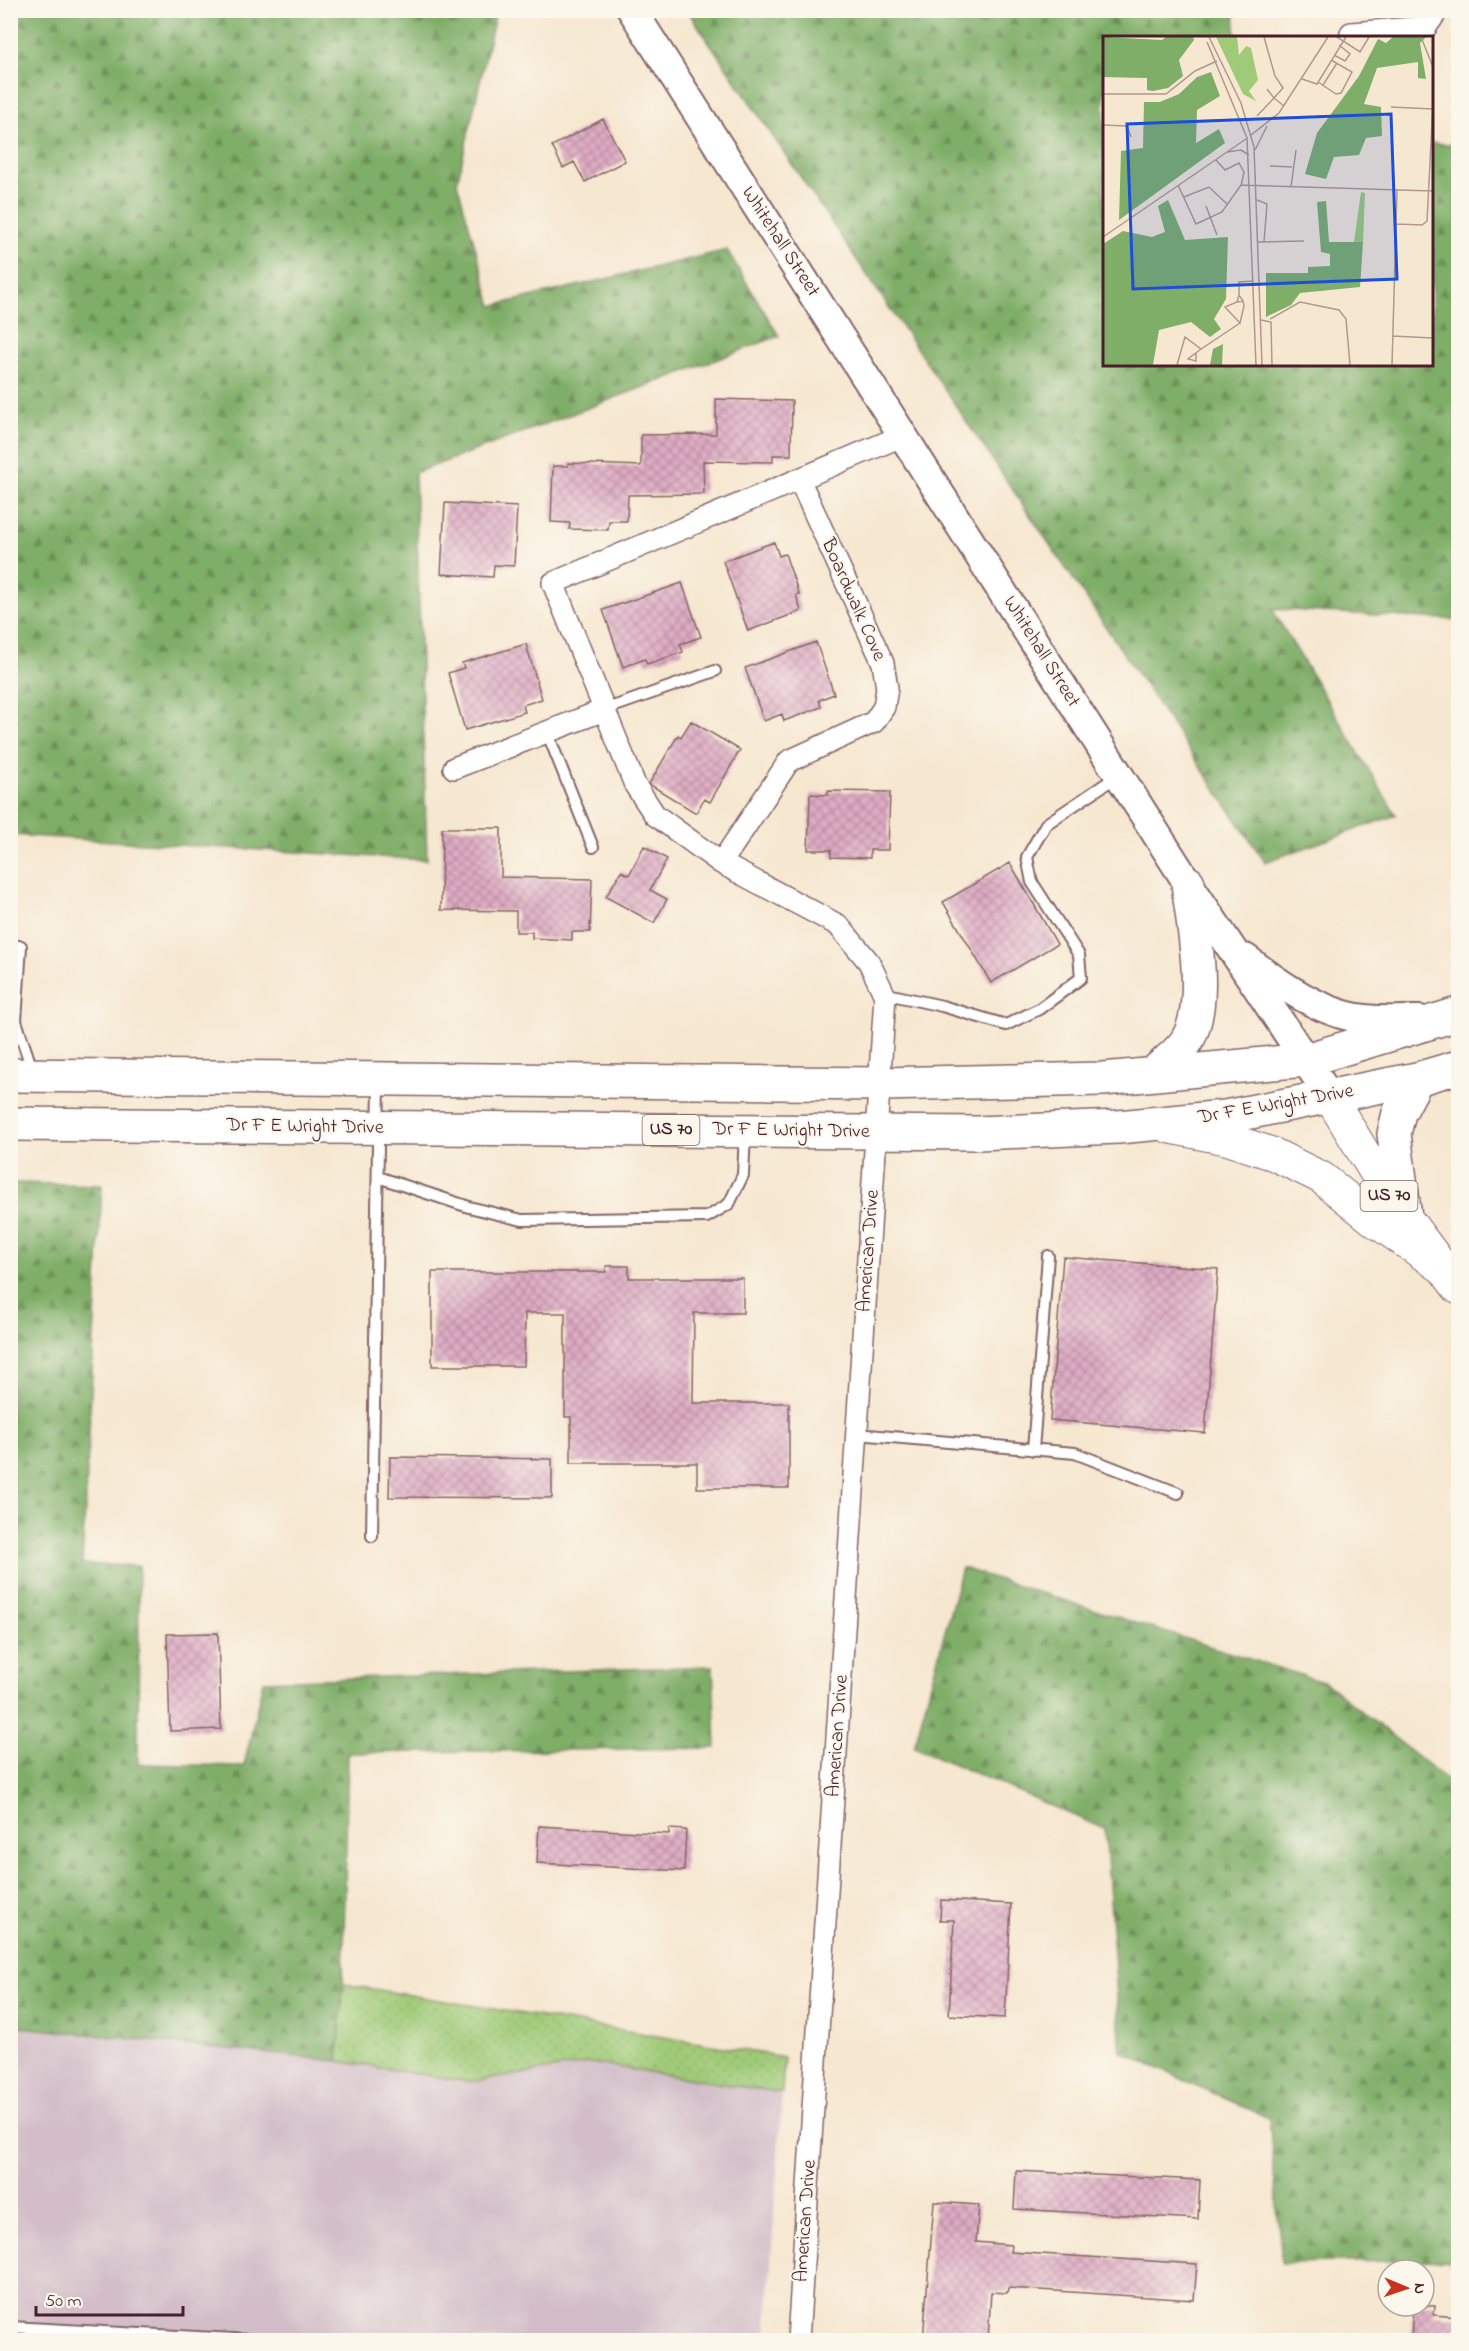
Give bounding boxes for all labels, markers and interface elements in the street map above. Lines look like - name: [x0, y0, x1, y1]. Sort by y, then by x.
- inset map: [1103, 36, 1433, 366]
- street label: Whitehall Street: [733, 181, 827, 303]
- street label: Boardwalk Cove: [813, 533, 893, 666]
- street label: Whitehall Street: [995, 591, 1087, 714]
- street label: Dr F E Wright Drive: [1195, 1077, 1356, 1134]
- street label: Dr F E Wright Drive: [225, 1111, 384, 1144]
- road number: US 70: [642, 1115, 700, 1145]
- street label: Dr F E Wright Drive: [711, 1115, 870, 1148]
- road number: US 70: [1360, 1181, 1418, 1211]
- street label: American Drive: [850, 1189, 888, 1313]
- street label: American Drive: [819, 1674, 857, 1798]
- street label: American Drive: [787, 2159, 825, 2283]
- north arrow: [1376, 2258, 1436, 2318]
- scale bar: [36, 2279, 183, 2317]
- text: N: [1407, 2283, 1431, 2294]
- text: 50 m: [45, 2289, 82, 2315]

